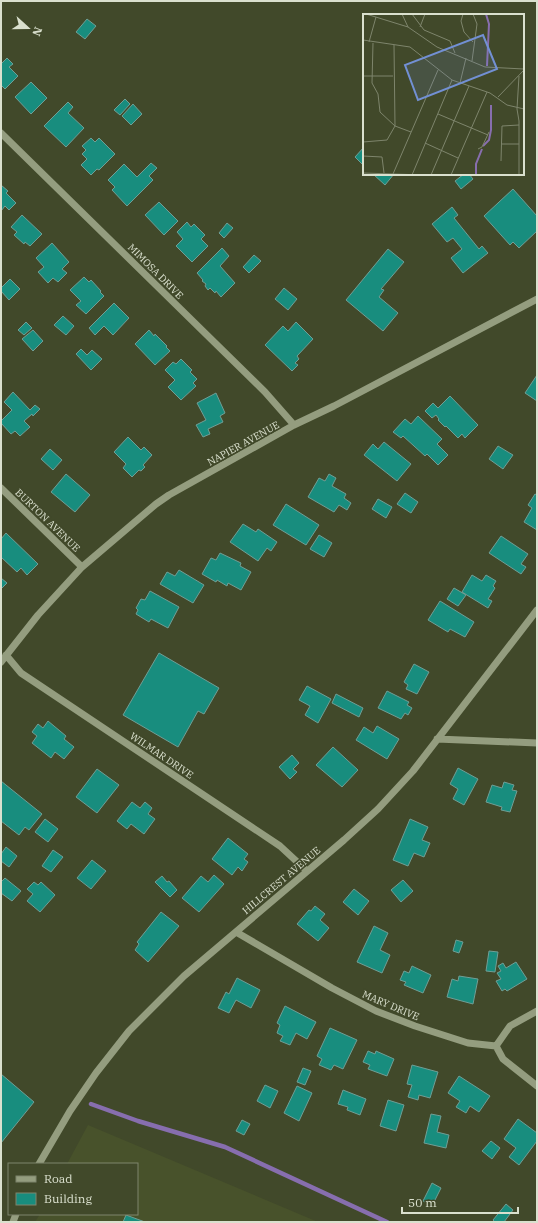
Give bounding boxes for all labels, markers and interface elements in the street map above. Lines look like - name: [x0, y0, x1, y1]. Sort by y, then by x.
- north arrow: [8, 8, 48, 48]
- inset map: [363, 14, 524, 175]
- text: N: [29, 25, 45, 38]
- street label: MIMOSA DRIVE: [125, 241, 186, 302]
- street label: NAPIER AVENUE: [205, 418, 282, 469]
- street label: BURTON AVENUE: [12, 486, 83, 555]
- street label: WILMAR DRIVE: [127, 729, 196, 781]
- street label: HILLCREST AVENUE: [240, 844, 323, 917]
- street label: MARY DRIVE: [360, 988, 421, 1023]
- legend: [8, 1163, 138, 1215]
- text: Road: [44, 1171, 73, 1186]
- scale bar: [402, 1189, 518, 1215]
- text: Building: [44, 1191, 92, 1206]
- text: 50 m: [408, 1195, 437, 1210]

